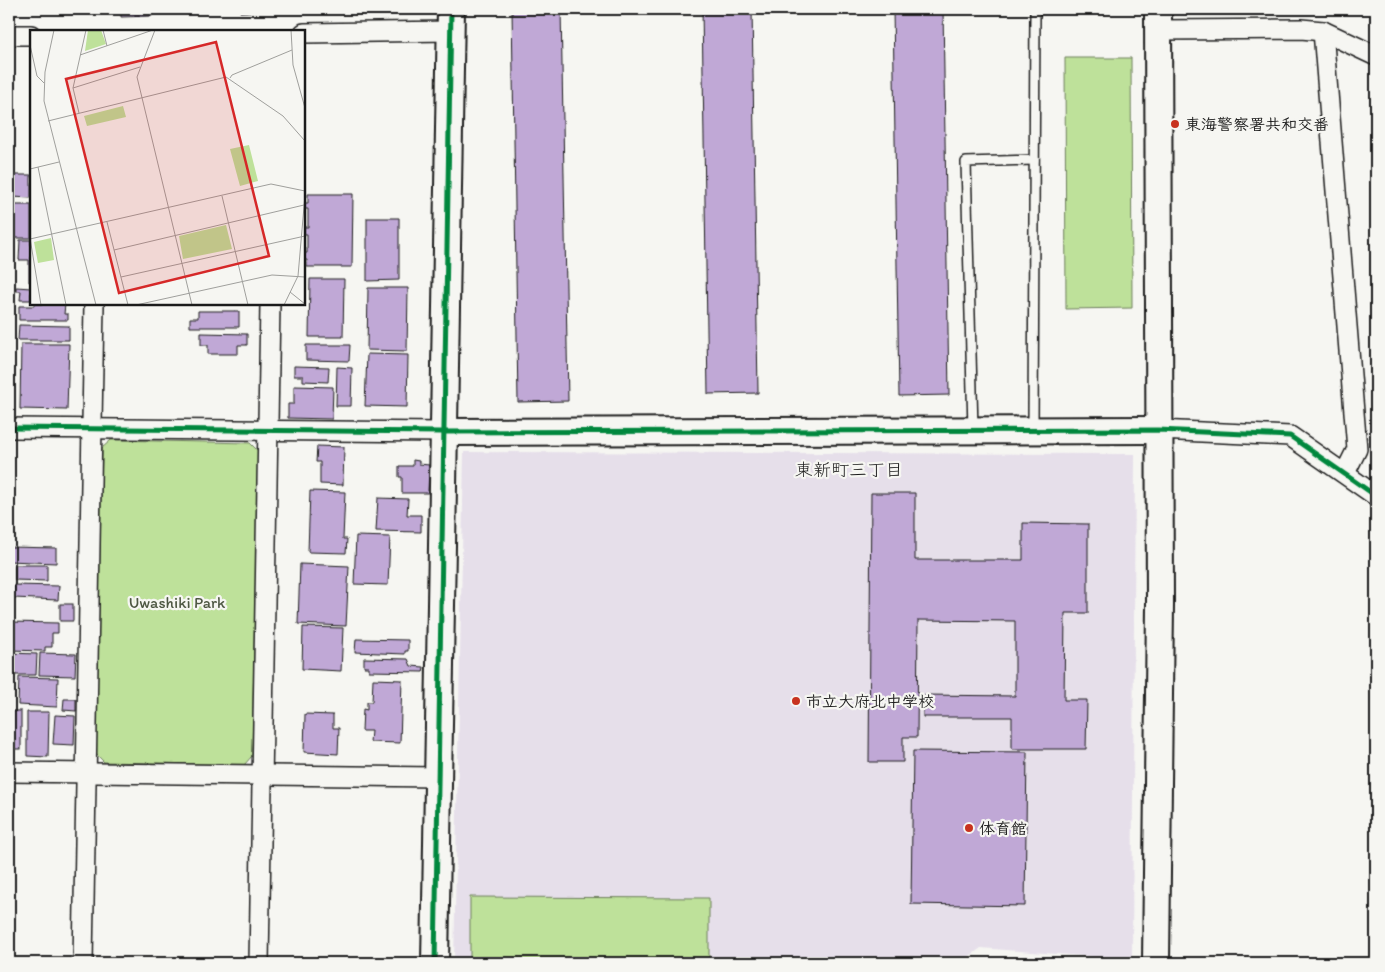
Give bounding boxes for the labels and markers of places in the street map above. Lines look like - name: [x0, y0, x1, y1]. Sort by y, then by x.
- place label: 東海警察署共和交番: [1185, 115, 1329, 134]
- marker: 東海警察署共和交番: [1169, 118, 1181, 130]
- place label: 市立大府北中学校: [806, 692, 934, 711]
- marker: 市立大府北中学校: [790, 695, 802, 707]
- place label: 体育館: [979, 819, 1027, 838]
- marker: 体育館: [963, 822, 975, 834]

